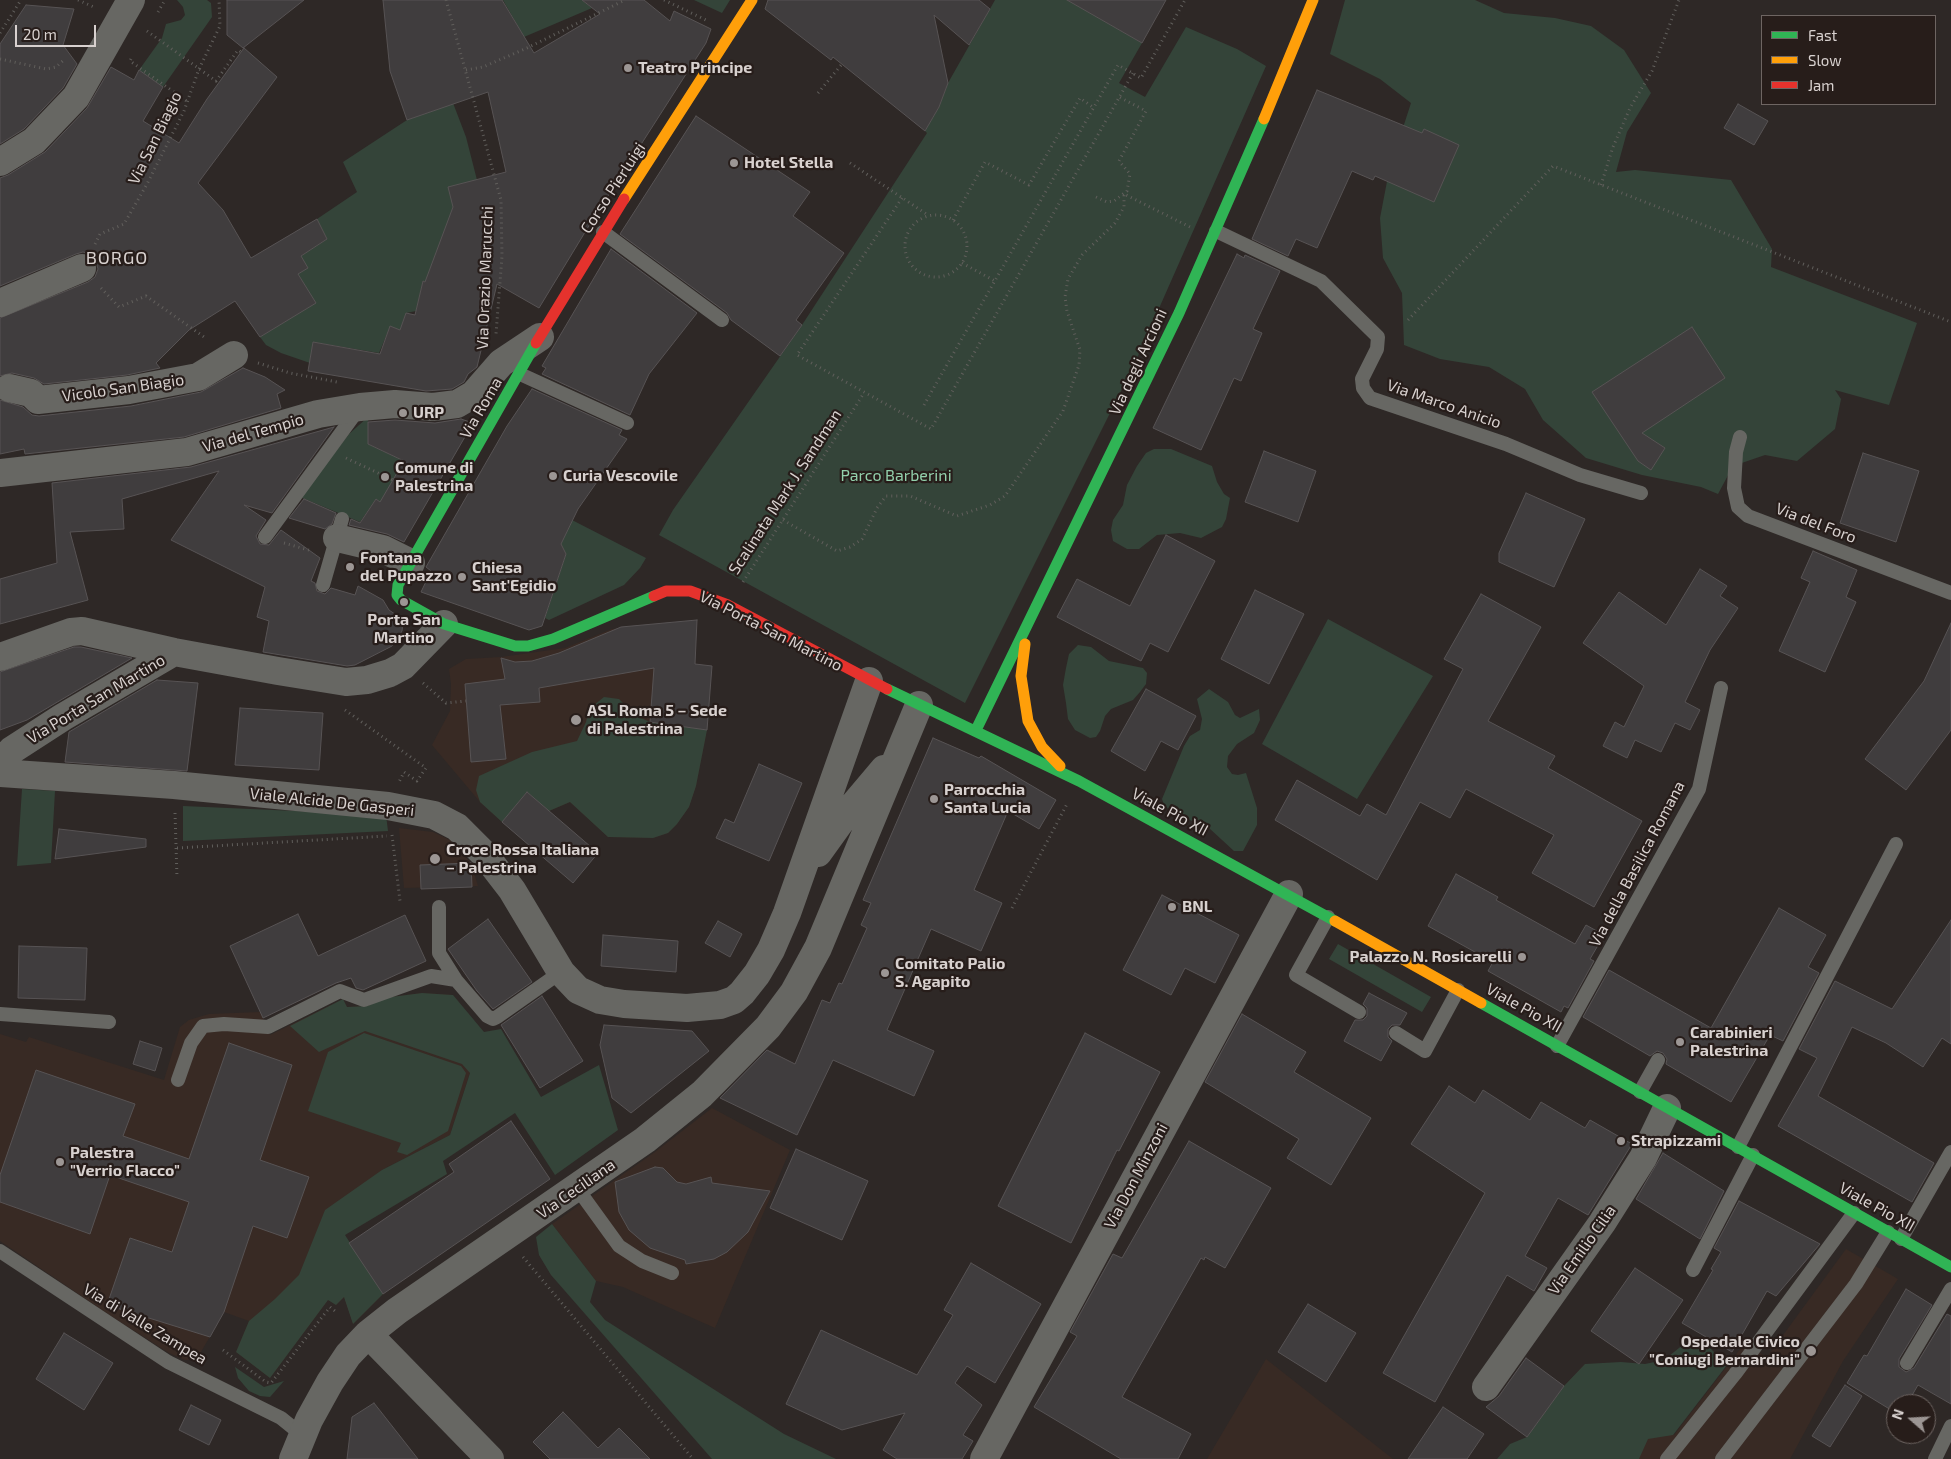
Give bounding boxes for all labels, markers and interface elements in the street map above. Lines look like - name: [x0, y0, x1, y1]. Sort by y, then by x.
- scale bar: [18, 15, 99, 47]
- legend: [1761, 15, 1936, 105]
- text: 20 m: [23, 25, 57, 43]
- text: Fast: [1808, 26, 1837, 44]
- text: Slow: [1808, 51, 1842, 69]
- place label: Teatro Principe: [638, 58, 752, 78]
- marker: Teatro Principe: [622, 62, 634, 74]
- text: Jam: [1808, 76, 1834, 94]
- street label: Via San Biagio: [124, 88, 186, 188]
- street label: Corso Pierluigi: [576, 139, 650, 237]
- place label: Hotel Stella: [744, 153, 833, 173]
- marker: Hotel Stella: [728, 157, 740, 169]
- street label: Via Orazio Marucchi: [473, 206, 497, 350]
- district label: BORGO: [85, 247, 149, 269]
- street label: Via degli Arcioni: [1105, 306, 1171, 418]
- street label: Vicolo San Biagio: [61, 370, 185, 406]
- street label: Via Roma: [456, 374, 506, 442]
- street label: Via Marco Anicio: [1384, 375, 1504, 433]
- place label: URP: [413, 403, 444, 423]
- street label: Scalinata Mark J. Sandman: [724, 406, 846, 578]
- marker: URP: [397, 407, 409, 419]
- street label: Via del Tempio: [200, 409, 306, 457]
- place label: Comune di Palestrina: [395, 458, 473, 496]
- place label: Curia Vescovile: [563, 466, 678, 486]
- park label: Parco Barberini: [840, 466, 952, 486]
- marker: Curia Vescovile: [547, 470, 559, 482]
- marker: Comune di Palestrina: [379, 471, 391, 483]
- street label: Via del Foro: [1773, 499, 1859, 547]
- place label: Fontana del Pupazzo: [360, 548, 452, 586]
- place label: Chiesa Sant'Egidio: [472, 558, 556, 596]
- marker: Fontana del Pupazzo: [344, 561, 356, 573]
- marker: Chiesa Sant'Egidio: [456, 571, 468, 583]
- street label: Via Porta San Martino: [696, 587, 846, 675]
- marker: Porta San Martino: [398, 596, 410, 608]
- place label: Porta San Martino: [367, 610, 441, 648]
- street label: Via Porta San Martino: [23, 650, 169, 748]
- place label: ASL Roma 5 – Sede di Palestrina: [587, 701, 727, 739]
- marker: ASL Roma 5 – Sede di Palestrina: [569, 713, 583, 727]
- street label: Via della Basilica Romana: [1585, 778, 1689, 950]
- place label: Parrocchia Santa Lucia: [944, 780, 1031, 818]
- street label: Viale Alcide De Gasperi: [249, 784, 415, 820]
- street label: Viale Pio XII: [1129, 784, 1211, 840]
- marker: Parrocchia Santa Lucia: [928, 793, 940, 805]
- place label: Croce Rossa Italiana – Palestrina: [446, 840, 599, 878]
- marker: Croce Rossa Italiana – Palestrina: [428, 852, 442, 866]
- place label: BNL: [1182, 897, 1212, 917]
- marker: BNL: [1166, 901, 1178, 913]
- place label: Palazzo N. Rosicarelli: [1350, 947, 1512, 967]
- marker: Palazzo N. Rosicarelli: [1516, 951, 1528, 963]
- place label: Comitato Palio S. Agapito: [895, 954, 1006, 992]
- marker: Comitato Palio S. Agapito: [879, 967, 891, 979]
- street label: Viale Pio XII: [1483, 979, 1565, 1037]
- place label: Carabinieri Palestrina: [1690, 1023, 1773, 1061]
- marker: Carabinieri Palestrina: [1674, 1036, 1686, 1048]
- street label: Via Don Minzoni: [1100, 1120, 1172, 1232]
- place label: Strapizzami: [1631, 1131, 1721, 1151]
- marker: Strapizzami: [1615, 1135, 1627, 1147]
- place label: Palestra "Verrio Flacco": [70, 1143, 180, 1181]
- street label: Via Ceciliana: [533, 1155, 619, 1223]
- marker: Palestra "Verrio Flacco": [54, 1156, 66, 1168]
- street label: Viale Pio XII: [1836, 1178, 1918, 1236]
- street label: Via Emilio Cilia: [1544, 1201, 1620, 1299]
- street label: Via di Valle Zampea: [80, 1279, 210, 1369]
- place label: Ospedale Civico "Coniugi Bernardini": [1649, 1332, 1800, 1370]
- marker: Ospedale Civico "Coniugi Bernardini": [1804, 1344, 1818, 1358]
- north arrow: [1886, 1394, 1936, 1444]
- text: N: [1888, 1407, 1907, 1422]

